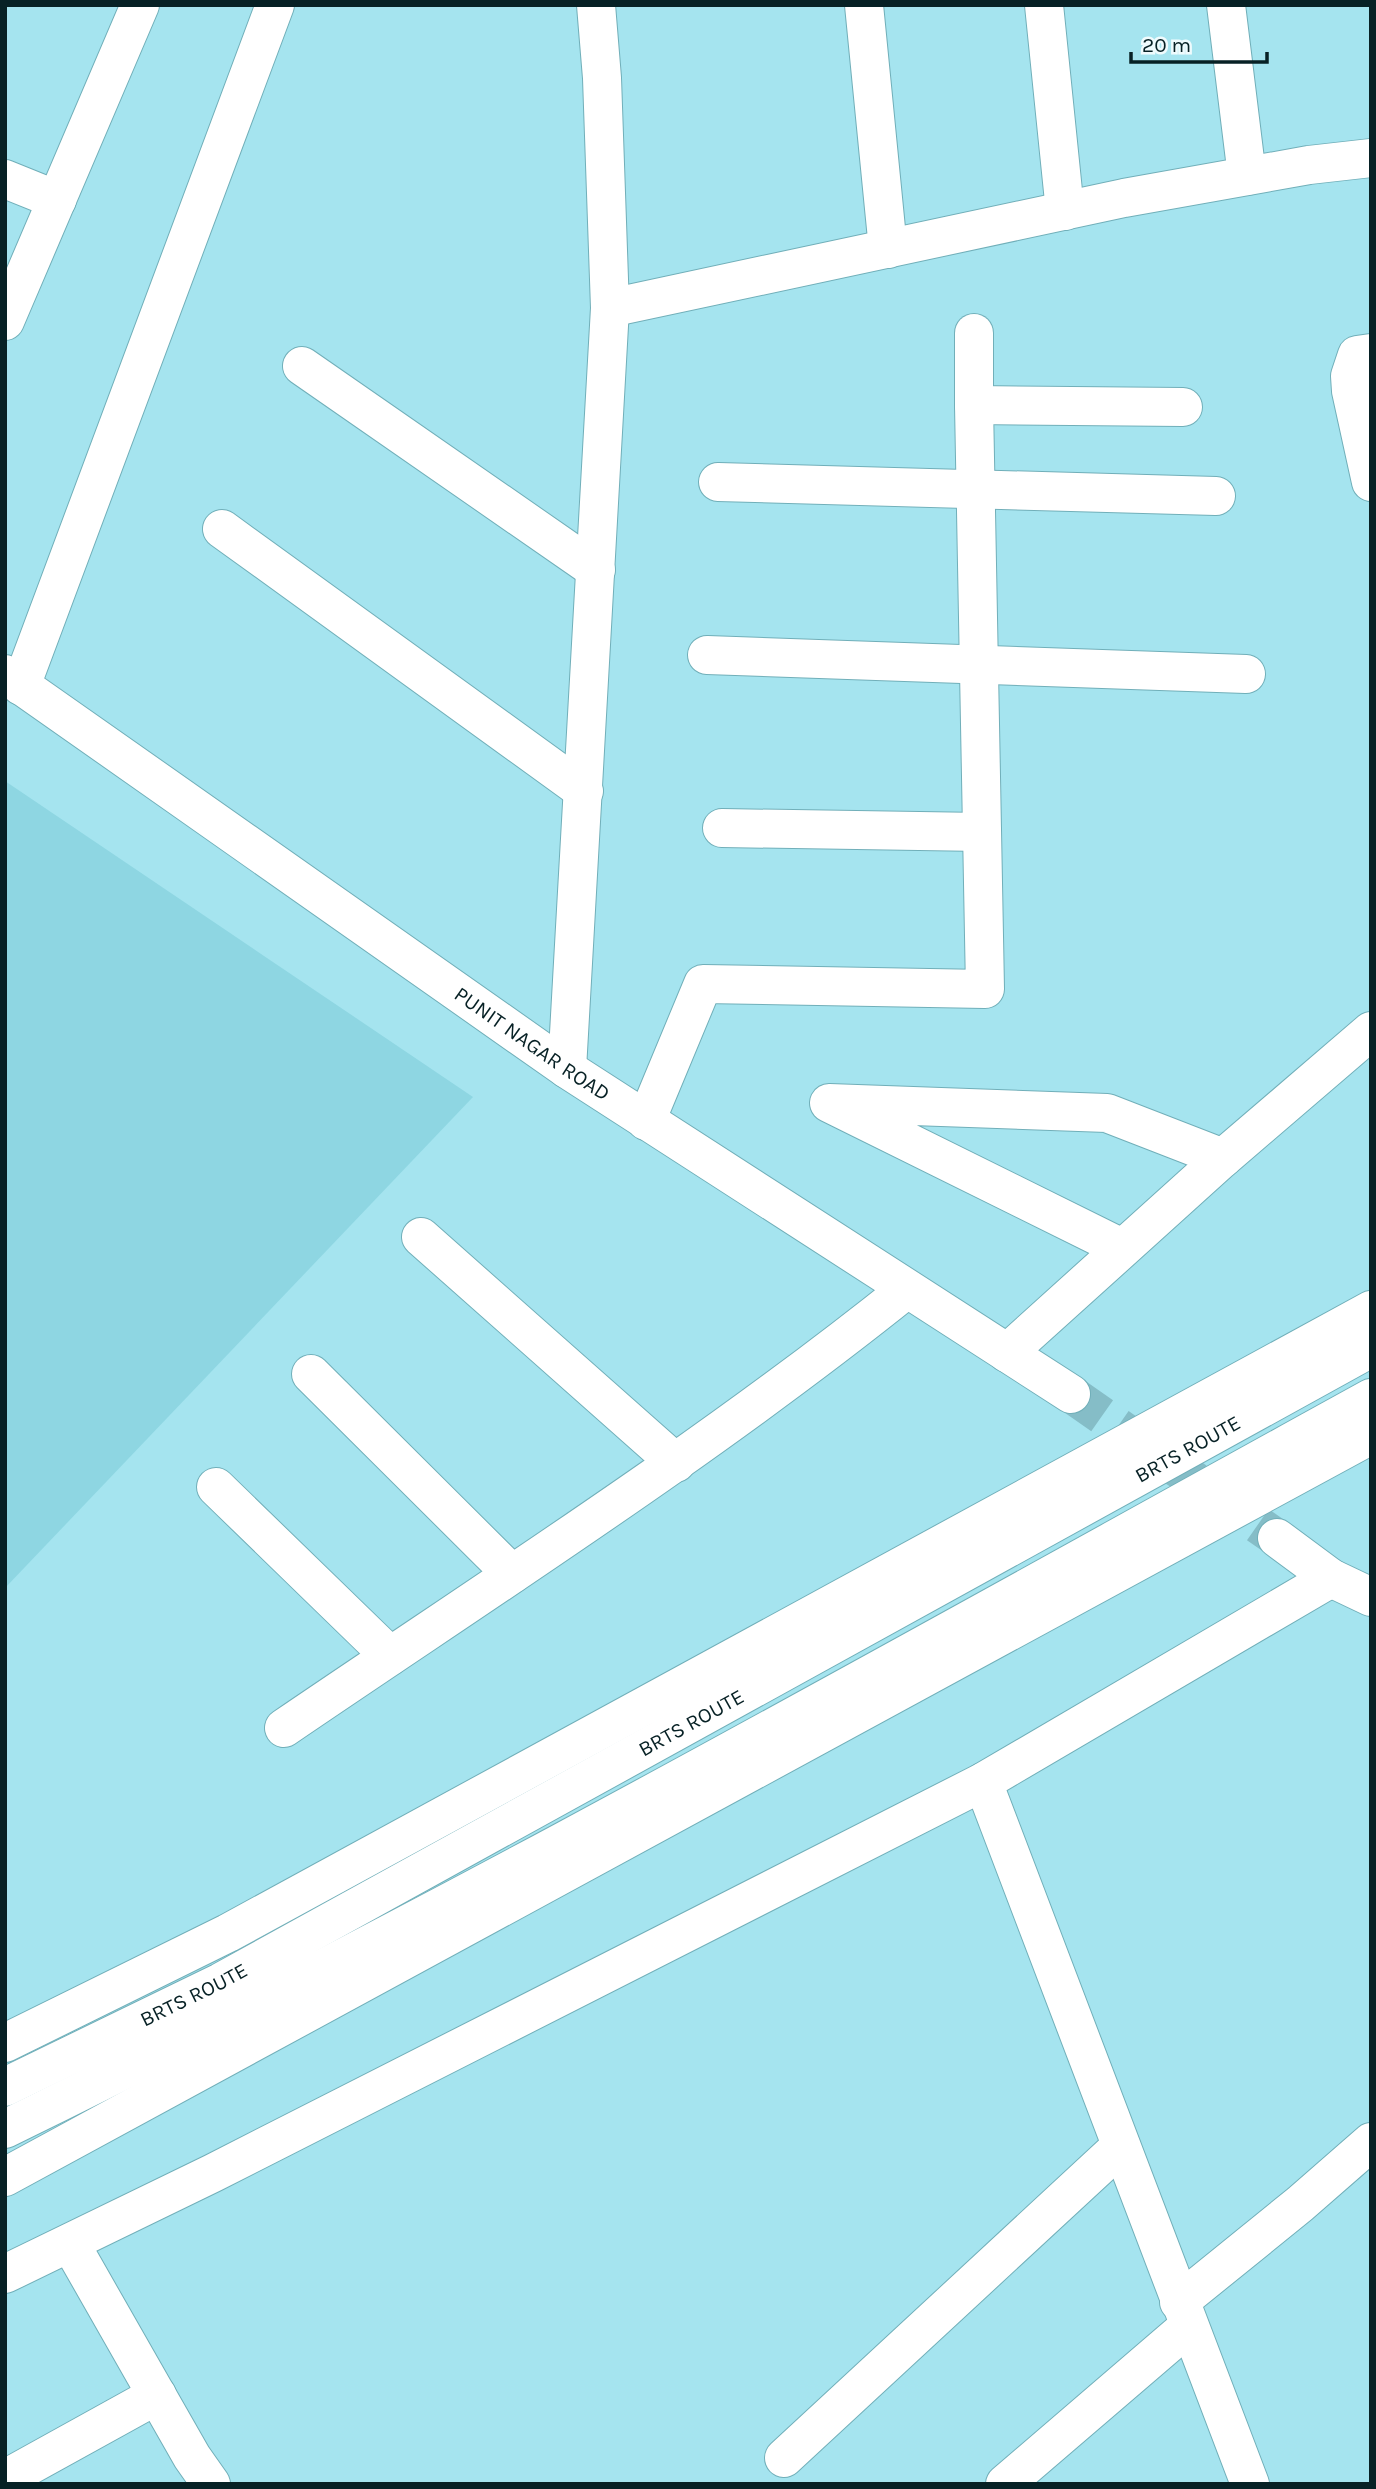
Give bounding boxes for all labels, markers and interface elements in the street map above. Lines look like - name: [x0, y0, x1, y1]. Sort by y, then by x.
- scale bar: [1131, 21, 1268, 65]
- text: 20 m: [1142, 33, 1191, 57]
- street label: PUNIT NAGAR ROAD: [450, 982, 615, 1106]
- street label: BRTS ROUTE: [1131, 1410, 1245, 1488]
- street label: BRTS ROUTE: [634, 1684, 748, 1761]
- street label: BRTS ROUTE: [136, 1958, 251, 2031]

